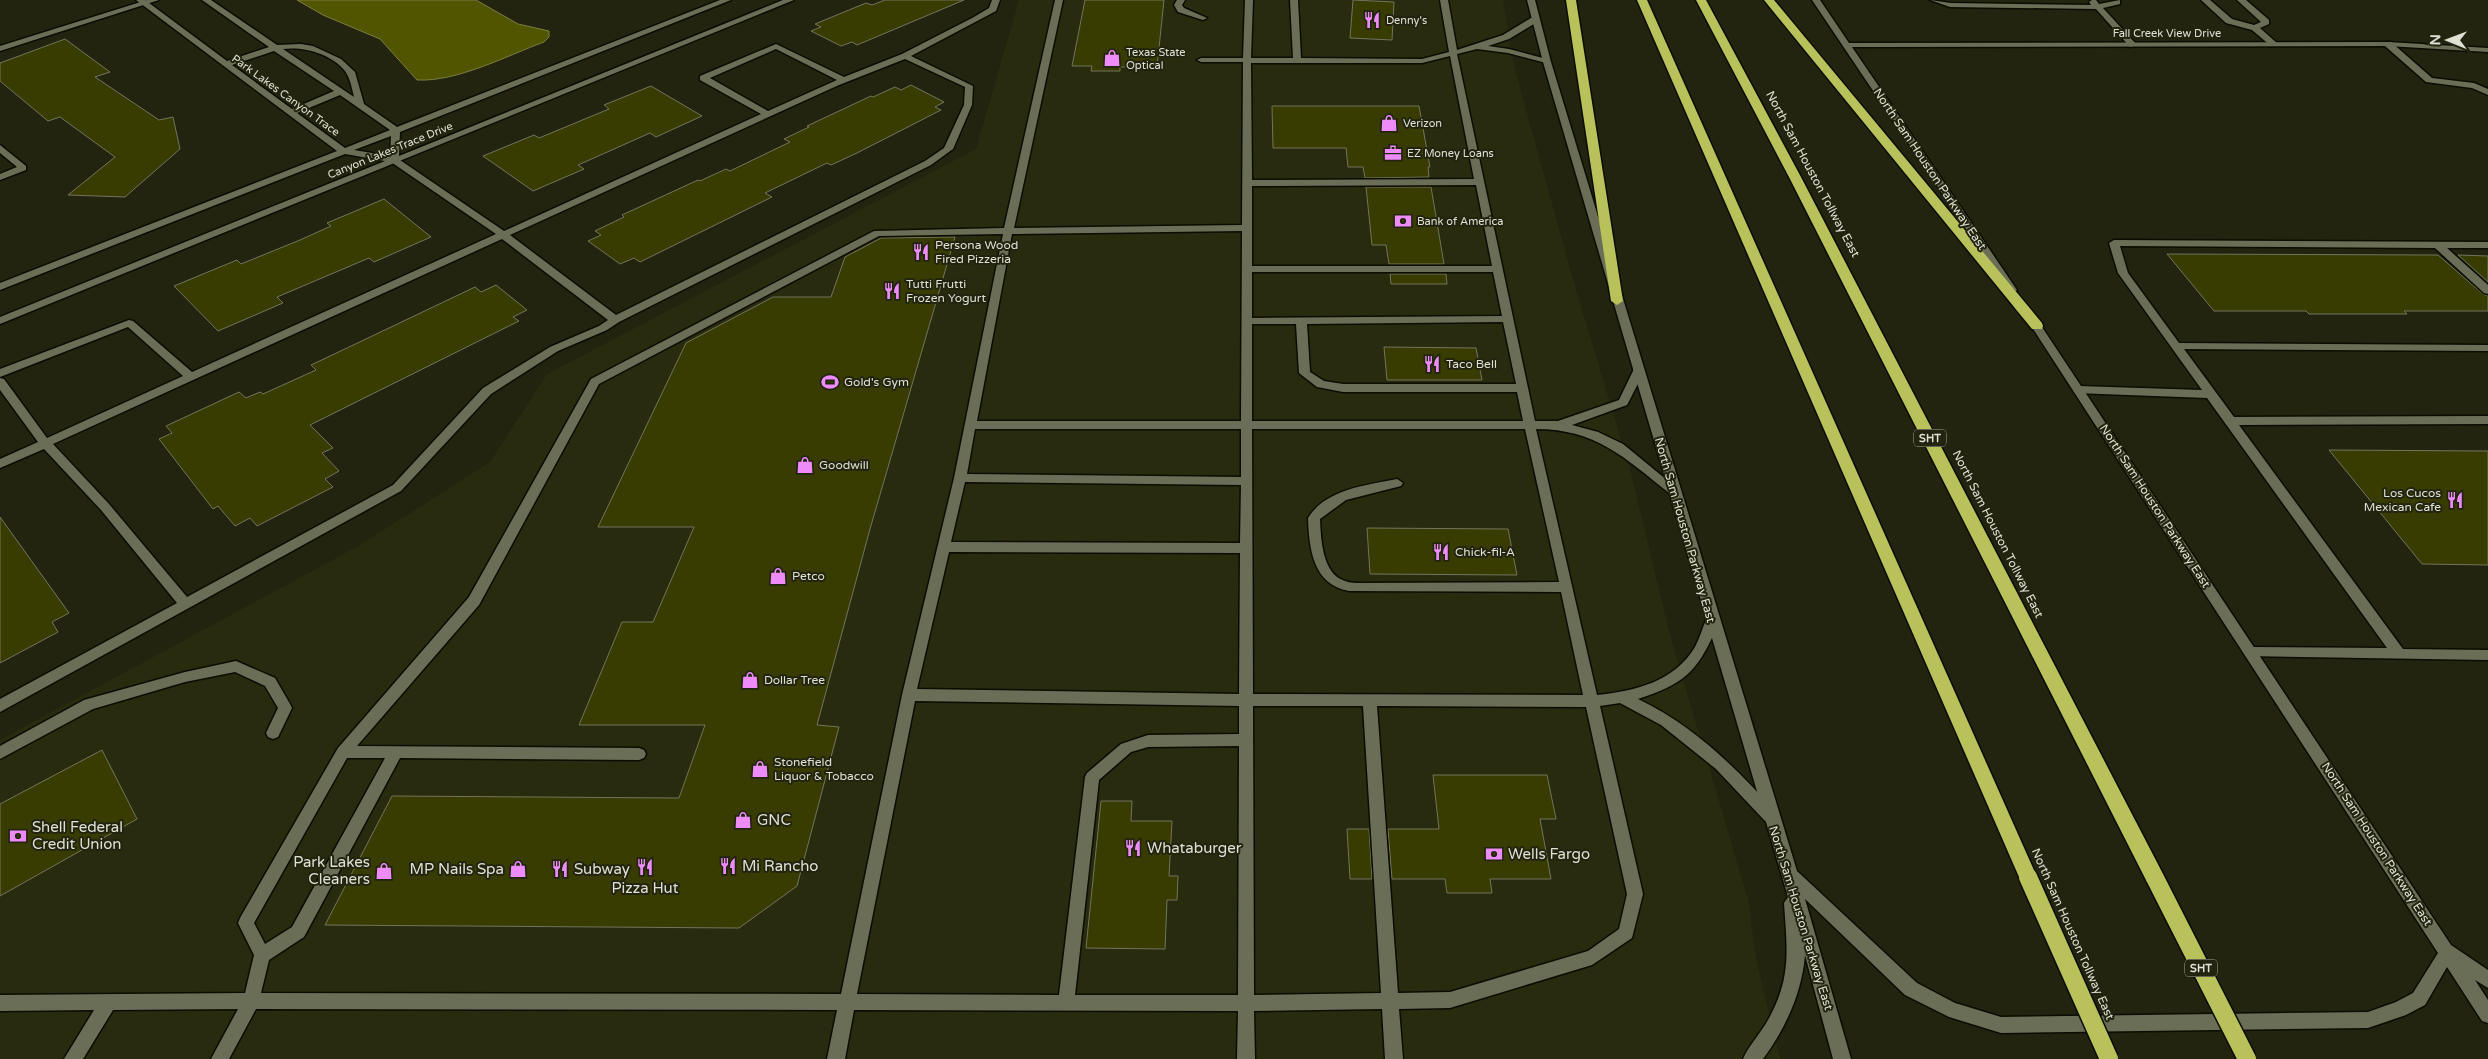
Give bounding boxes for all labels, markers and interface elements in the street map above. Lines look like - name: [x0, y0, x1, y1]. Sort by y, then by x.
- restaurant icon: Denny's: [1362, 10, 1382, 30]
- place label: Denny's: [1386, 14, 1427, 27]
- north arrow: [2423, 15, 2473, 65]
- street label: Fall Creek View Drive: [2113, 27, 2221, 40]
- text: N: [2427, 34, 2444, 46]
- place label: Texas State Optical: [1126, 46, 1186, 72]
- shop icon: Texas State Optical: [1102, 48, 1122, 68]
- street label: Park Lakes Canyon Trace: [229, 52, 342, 139]
- street label: North Sam Houston Parkway East: [1871, 86, 1990, 253]
- street label: North Sam Houston Tollway East: [1763, 89, 1863, 260]
- shop icon: Verizon: [1379, 113, 1399, 133]
- place label: Verizon: [1403, 117, 1442, 130]
- street label: Canyon Lakes Trace Drive: [326, 119, 455, 182]
- office icon: EZ Money Loans: [1383, 143, 1403, 163]
- place label: EZ Money Loans: [1407, 147, 1494, 160]
- bank icon: Bank of America: [1393, 211, 1413, 231]
- place label: Bank of America: [1417, 215, 1504, 228]
- place label: Persona Wood Fired Pizzeria: [935, 238, 1018, 266]
- restaurant icon: Persona Wood Fired Pizzeria: [911, 242, 931, 262]
- place label: Tutti Frutti Frozen Yogurt: [906, 277, 986, 305]
- restaurant icon: Tutti Frutti Frozen Yogurt: [882, 281, 902, 301]
- restaurant icon: Taco Bell: [1422, 354, 1442, 374]
- place label: Taco Bell: [1446, 357, 1497, 371]
- sports icon: Gold's Gym: [820, 372, 840, 392]
- place label: Gold's Gym: [844, 375, 909, 389]
- street label: North Sam Houston Parkway East: [2097, 422, 2213, 591]
- road number: SHT: [1914, 429, 1946, 446]
- street label: North Sam Houston Parkway East: [1652, 436, 1718, 625]
- street label: North Sam Houston Tollway East: [1950, 448, 2047, 620]
- shop icon: Goodwill: [795, 455, 815, 475]
- place label: Goodwill: [819, 458, 869, 472]
- place label: Los Cucos Mexican Cafe: [2364, 486, 2441, 514]
- restaurant icon: Los Cucos Mexican Cafe: [2445, 490, 2465, 510]
- restaurant icon: Chick-fil-A: [1431, 542, 1451, 562]
- place label: Chick-fil-A: [1455, 545, 1515, 559]
- shop icon: Petco: [768, 566, 788, 586]
- place label: Petco: [792, 569, 825, 583]
- shop icon: Dollar Tree: [740, 670, 760, 690]
- place label: Dollar Tree: [764, 673, 825, 687]
- place label: Stonefield Liquor & Tobacco: [774, 755, 874, 783]
- shop icon: Stonefield Liquor & Tobacco: [750, 759, 770, 779]
- street label: North Sam Houston Parkway East: [2319, 760, 2435, 929]
- shop icon: GNC: [733, 810, 753, 830]
- place label: GNC: [757, 811, 791, 829]
- place label: Shell Federal Credit Union: [32, 818, 123, 853]
- street label: North Sam Houston Parkway East: [1766, 824, 1836, 1012]
- bank icon: Shell Federal Credit Union: [8, 826, 28, 846]
- restaurant icon: Whataburger: [1123, 838, 1143, 858]
- place label: Whataburger: [1147, 839, 1242, 857]
- bank icon: Wells Fargo: [1484, 844, 1504, 864]
- place label: Wells Fargo: [1508, 845, 1590, 863]
- street label: North Sam Houston Tollway East: [2029, 846, 2117, 1022]
- place label: Park Lakes Cleaners: [293, 853, 370, 888]
- restaurant icon: Mi Rancho: [718, 856, 738, 876]
- restaurant icon: Pizza Hut: [635, 857, 655, 877]
- place label: Mi Rancho: [742, 857, 818, 875]
- shop icon: MP Nails Spa: [508, 859, 528, 879]
- restaurant icon: Subway: [550, 859, 570, 879]
- place label: MP Nails Spa: [409, 860, 504, 878]
- place label: Subway: [574, 860, 630, 878]
- shop icon: Park Lakes Cleaners: [374, 861, 394, 881]
- place label: Pizza Hut: [612, 879, 679, 897]
- road number: SHT: [2185, 960, 2217, 976]

